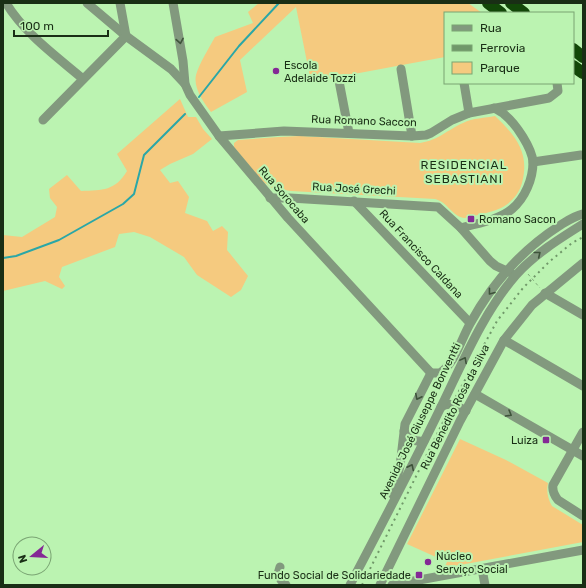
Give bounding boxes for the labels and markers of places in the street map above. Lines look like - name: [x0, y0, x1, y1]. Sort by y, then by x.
- place label: Escola Adelaide Tozzi: [284, 59, 356, 85]
- marker: Escola Adelaide Tozzi: [271, 66, 281, 76]
- place label: Romano Sacon: [479, 213, 556, 226]
- marker: Romano Sacon: [466, 214, 476, 224]
- place label: Luiza: [511, 434, 538, 447]
- marker: Luiza: [541, 435, 551, 445]
- place label: Núcleo Serviço Social: [436, 550, 508, 576]
- marker: Núcleo Serviço Social: [423, 557, 433, 567]
- place label: Fundo Social de Solidariedade: [258, 569, 411, 582]
- marker: Fundo Social de Solidariedade: [414, 570, 424, 580]

